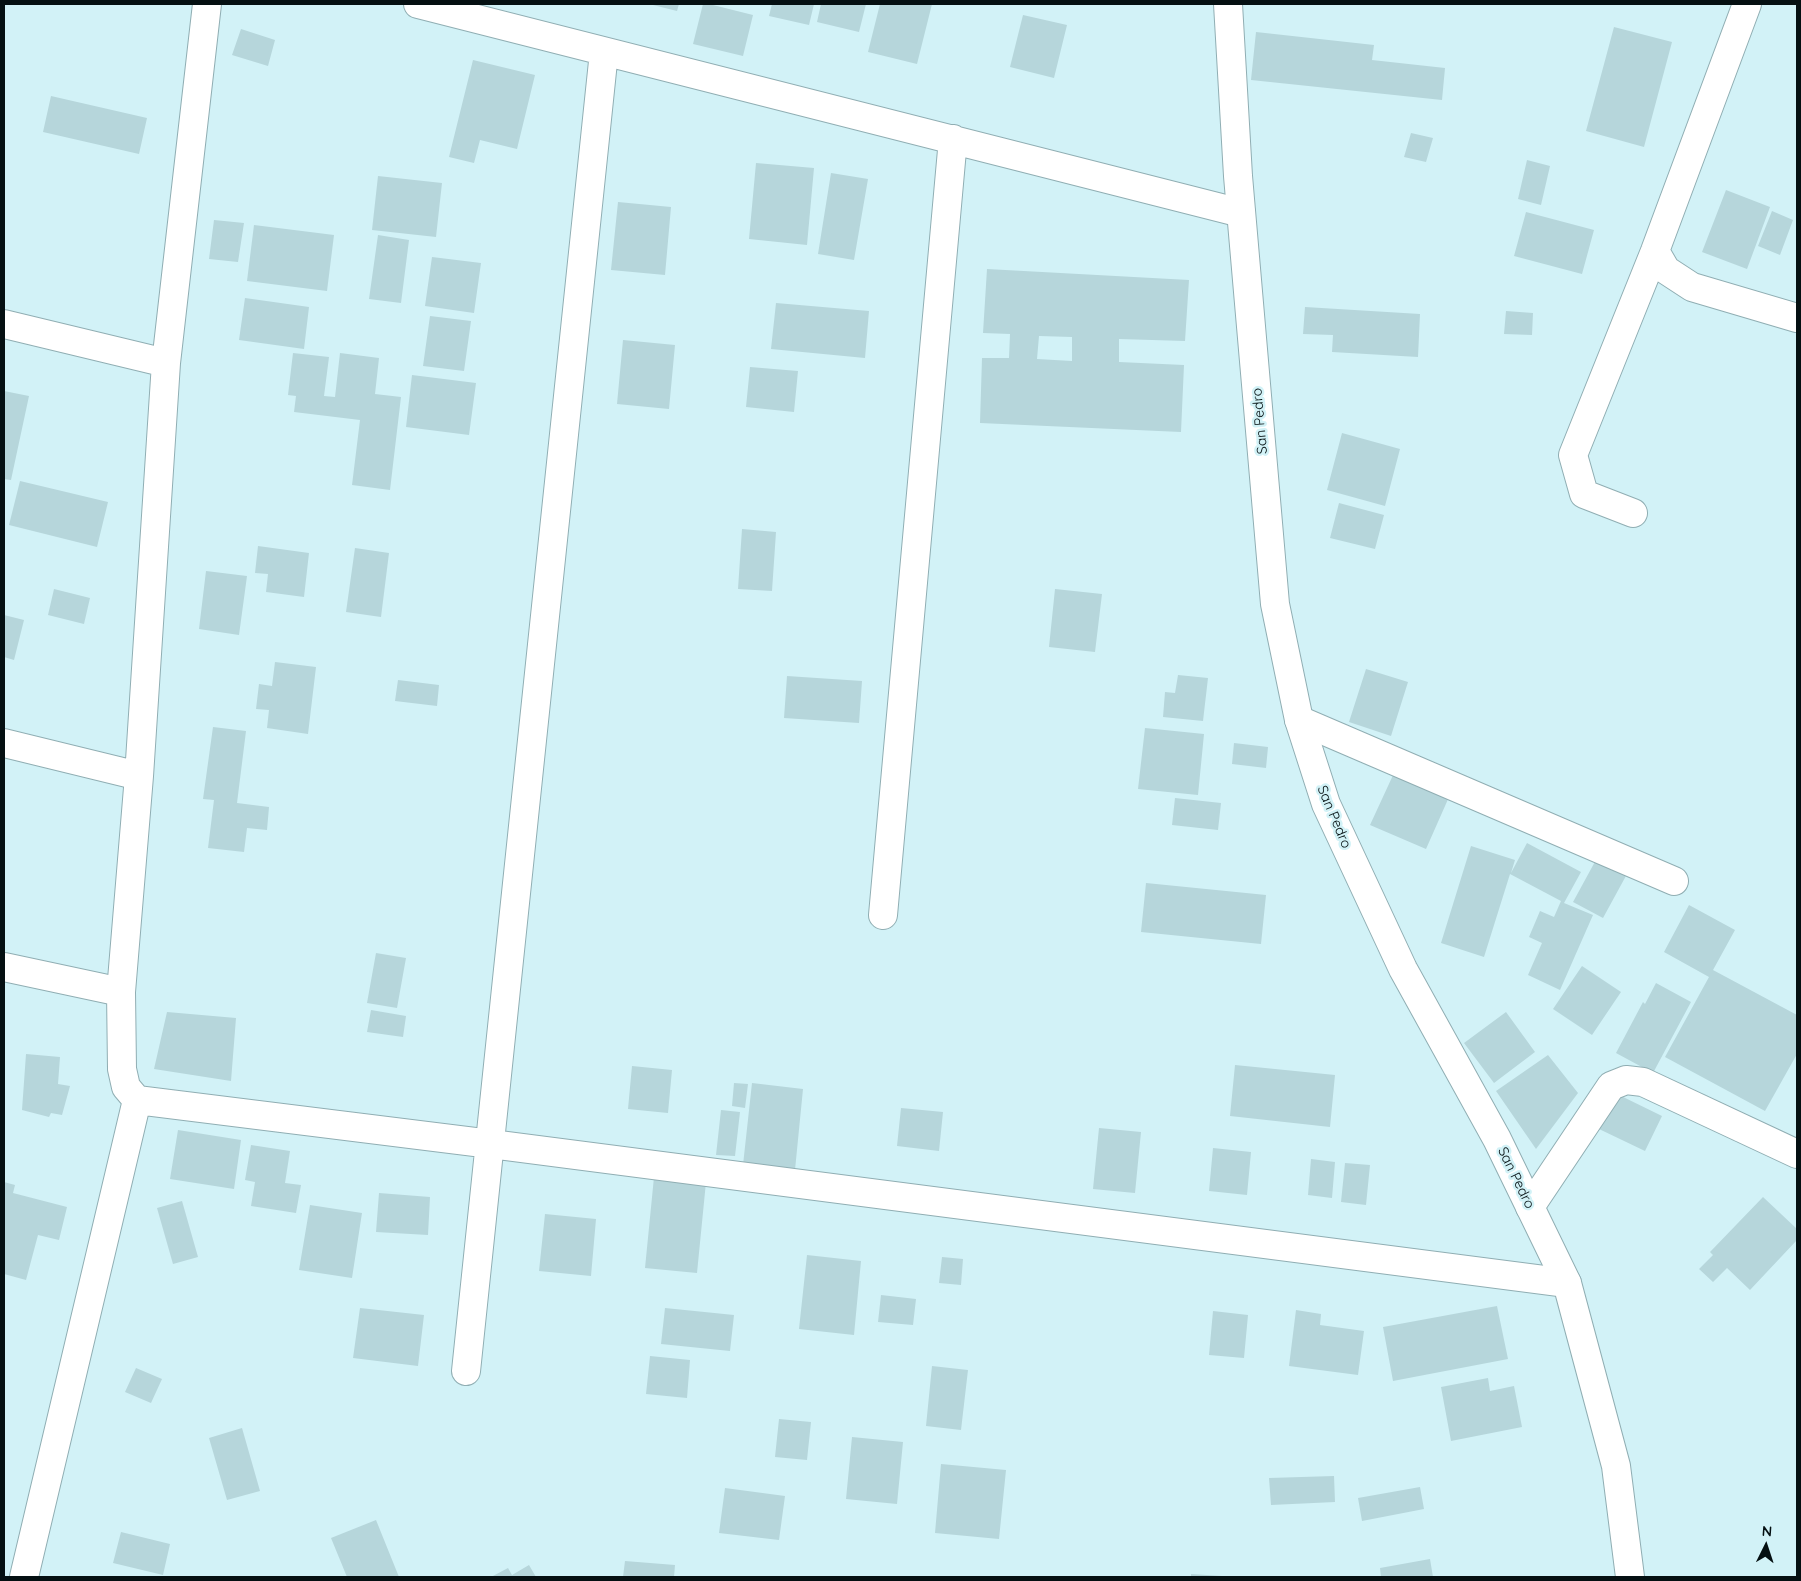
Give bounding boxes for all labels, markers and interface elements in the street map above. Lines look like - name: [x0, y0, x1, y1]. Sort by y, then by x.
- street label: San Pedro: [1249, 387, 1271, 455]
- street label: San Pedro: [1313, 783, 1355, 851]
- street label: San Pedro: [1494, 1144, 1538, 1212]
- north arrow: [1741, 1521, 1791, 1571]
- text: N: [1761, 1522, 1773, 1540]

